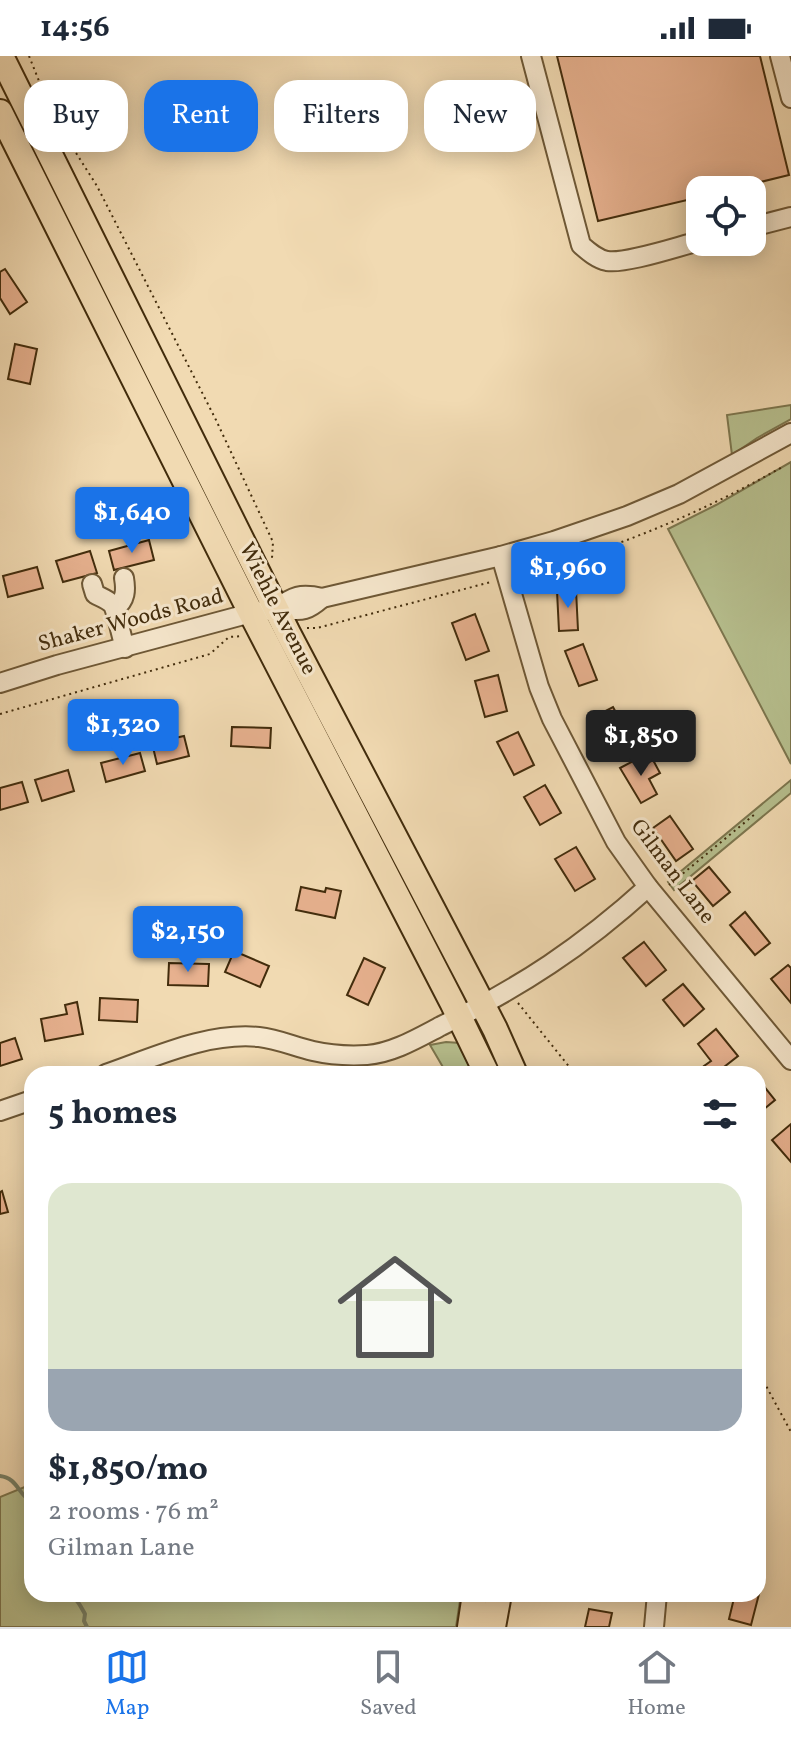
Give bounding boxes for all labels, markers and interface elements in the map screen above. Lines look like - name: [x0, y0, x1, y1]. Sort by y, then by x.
- text: 14:56: [40, 7, 110, 49]
- chip: Buy: [24, 80, 128, 152]
- chip: Rent: [144, 80, 258, 152]
- chip: Filters: [274, 80, 408, 152]
- chip: New: [424, 80, 536, 152]
- map controls: [686, 176, 766, 256]
- button: locate: [686, 176, 766, 256]
- pin: $1,640: [67, 487, 197, 555]
- text: $1,640: [93, 495, 171, 531]
- street label: Wiehle Avenue: [230, 537, 324, 681]
- pin: $1,960: [503, 542, 633, 610]
- text: $1,960: [529, 550, 607, 586]
- street label: Shaker Woods Road: [35, 581, 227, 661]
- pin: $1,320: [58, 699, 188, 767]
- text: $1,320: [86, 707, 160, 743]
- pin: $1,850: [576, 710, 706, 778]
- text: $1,850: [604, 718, 678, 754]
- street label: Gilman Lane: [622, 813, 722, 931]
- pin: $2,150: [123, 906, 253, 974]
- text: $2,150: [151, 914, 225, 950]
- text: 5 homes: [48, 1091, 178, 1138]
- icon: filters: [698, 1092, 742, 1136]
- icon: home: [323, 1235, 467, 1379]
- text: $1,850/mo: [48, 1447, 208, 1494]
- text: 2 rooms · 76 m²: [48, 1494, 219, 1530]
- text: Gilman Lane: [48, 1530, 195, 1566]
- tab: Map: [105, 1645, 149, 1724]
- tab: Saved: [360, 1645, 417, 1724]
- tab: Home: [627, 1645, 686, 1724]

